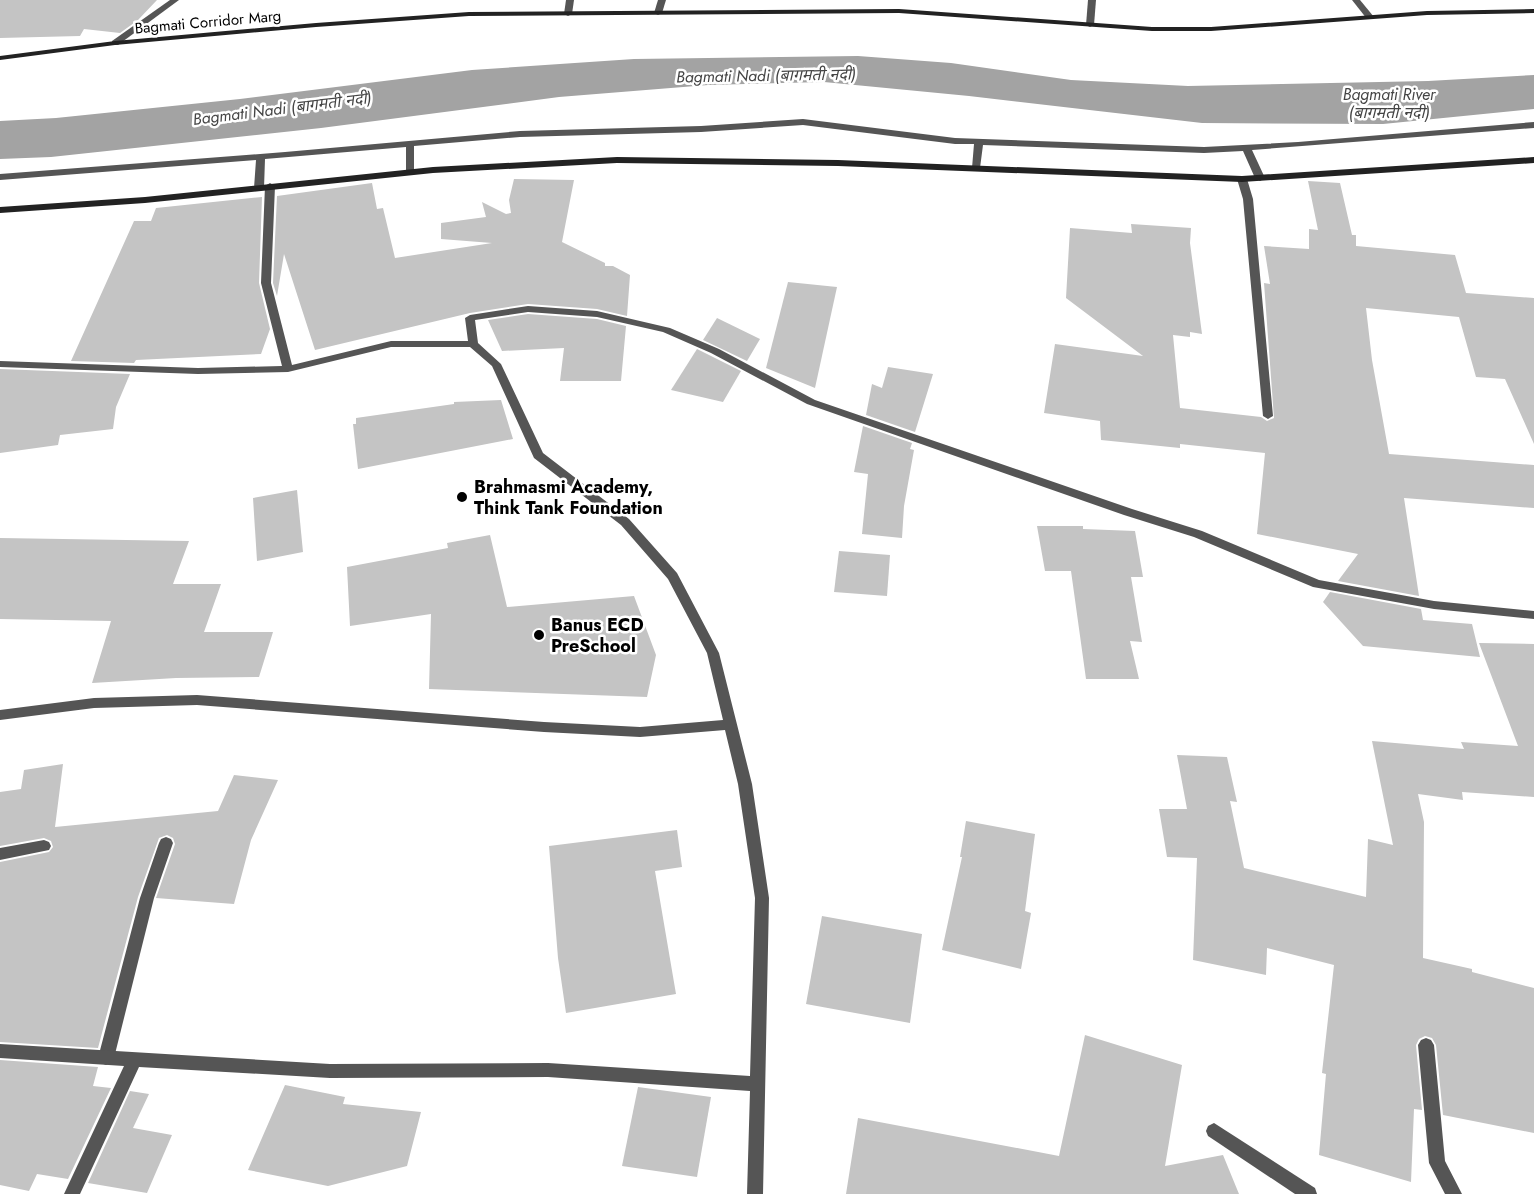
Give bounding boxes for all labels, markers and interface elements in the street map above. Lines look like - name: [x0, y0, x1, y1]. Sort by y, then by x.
- street label: Bagmati Corridor Marg: [134, 5, 282, 39]
- water label: Bagmati Nadi (बागमती नदी): [676, 62, 856, 89]
- water label: Bagmati River (बागमती नदी): [1343, 83, 1437, 124]
- water label: Bagmati Nadi (बागमती नदी): [192, 86, 373, 131]
- place label: Brahmasmi Academy, Think Tank Foundation: [474, 474, 663, 521]
- marker: Brahmasmi Academy, Think Tank Foundation: [455, 490, 469, 504]
- place label: Banus ECD PreSchool: [551, 612, 644, 659]
- marker: Banus ECD PreSchool: [532, 628, 546, 642]

